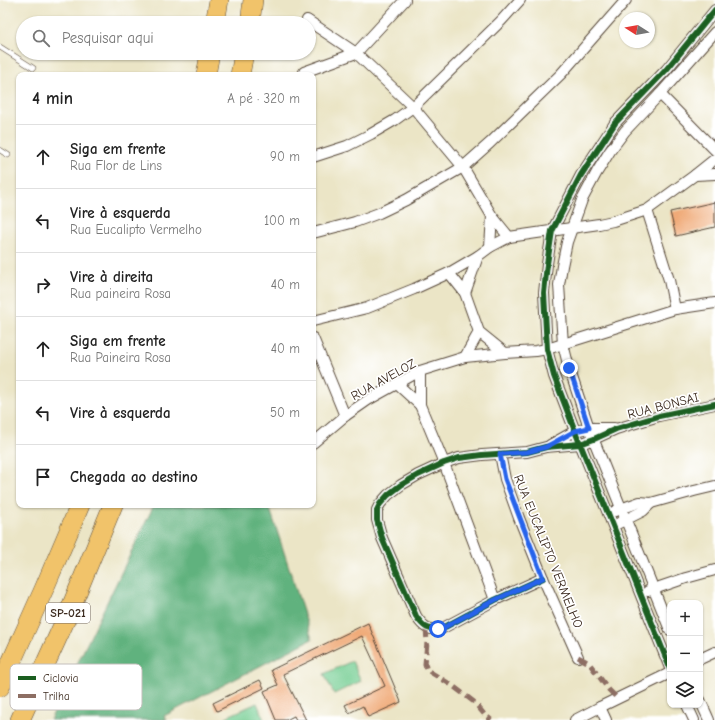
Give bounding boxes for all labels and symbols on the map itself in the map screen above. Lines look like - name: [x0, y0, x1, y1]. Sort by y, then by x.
- north arrow: [619, 12, 655, 48]
- street label: RUA AVELOZ: [348, 355, 419, 403]
- route end: [560, 359, 578, 377]
- street label: RUA BONSAI: [626, 389, 700, 422]
- street label: RUA EUCALIPTO VERMELHO: [511, 472, 586, 630]
- road number: SP-021: [46, 603, 90, 623]
- route start: [429, 620, 447, 638]
- legend: [10, 664, 142, 710]
- text: Ciclovia: [43, 672, 78, 685]
- text: Trilha: [43, 690, 70, 703]

